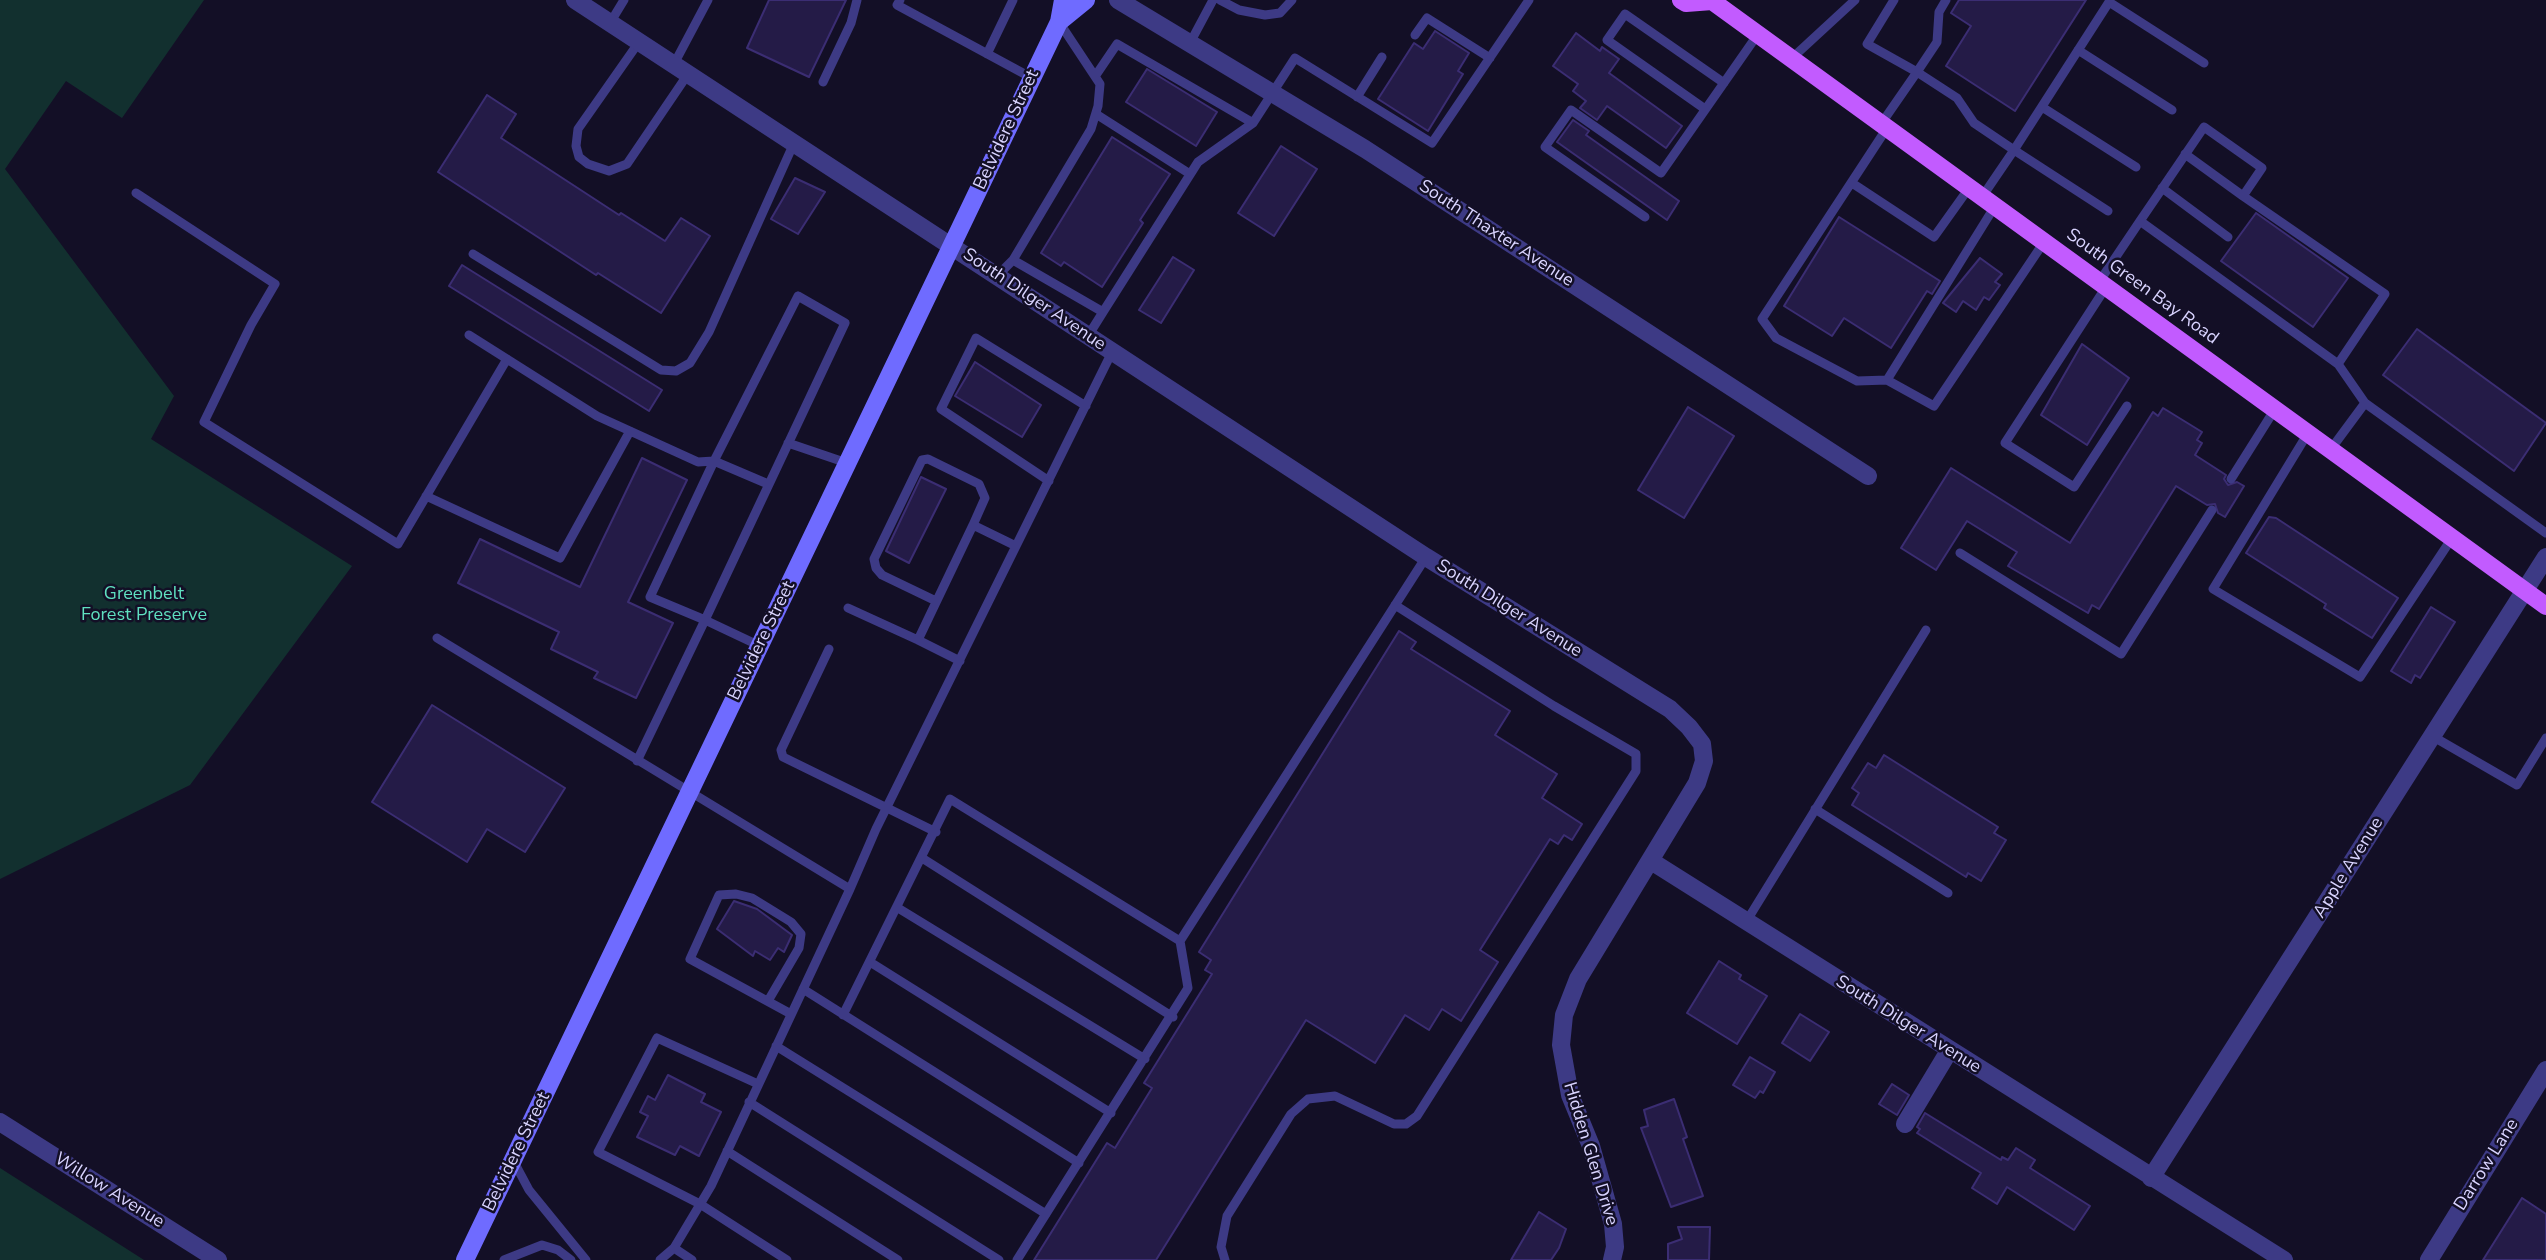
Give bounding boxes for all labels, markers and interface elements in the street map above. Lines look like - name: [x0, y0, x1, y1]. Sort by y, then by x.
- street label: Belvidere Street: [970, 67, 1044, 193]
- street label: South Thaxter Avenue: [1414, 176, 1578, 292]
- street label: South Green Bay Road: [2062, 224, 2222, 350]
- street label: South Dilger Avenue: [959, 244, 1109, 356]
- street label: South Dilger Avenue: [1432, 555, 1586, 663]
- street label: Belvidere Street: [724, 578, 800, 704]
- park label: Greenbelt Forest Preserve: [81, 584, 207, 626]
- street label: Apple Avenue: [2309, 814, 2389, 922]
- street label: South Dilger Avenue: [1831, 971, 1985, 1079]
- street label: Hidden Glen Drive: [1558, 1080, 1622, 1228]
- street label: Belvidere Street: [479, 1089, 555, 1215]
- street label: Darrow Lane: [2450, 1115, 2524, 1215]
- street label: Willow Avenue: [50, 1149, 168, 1233]

